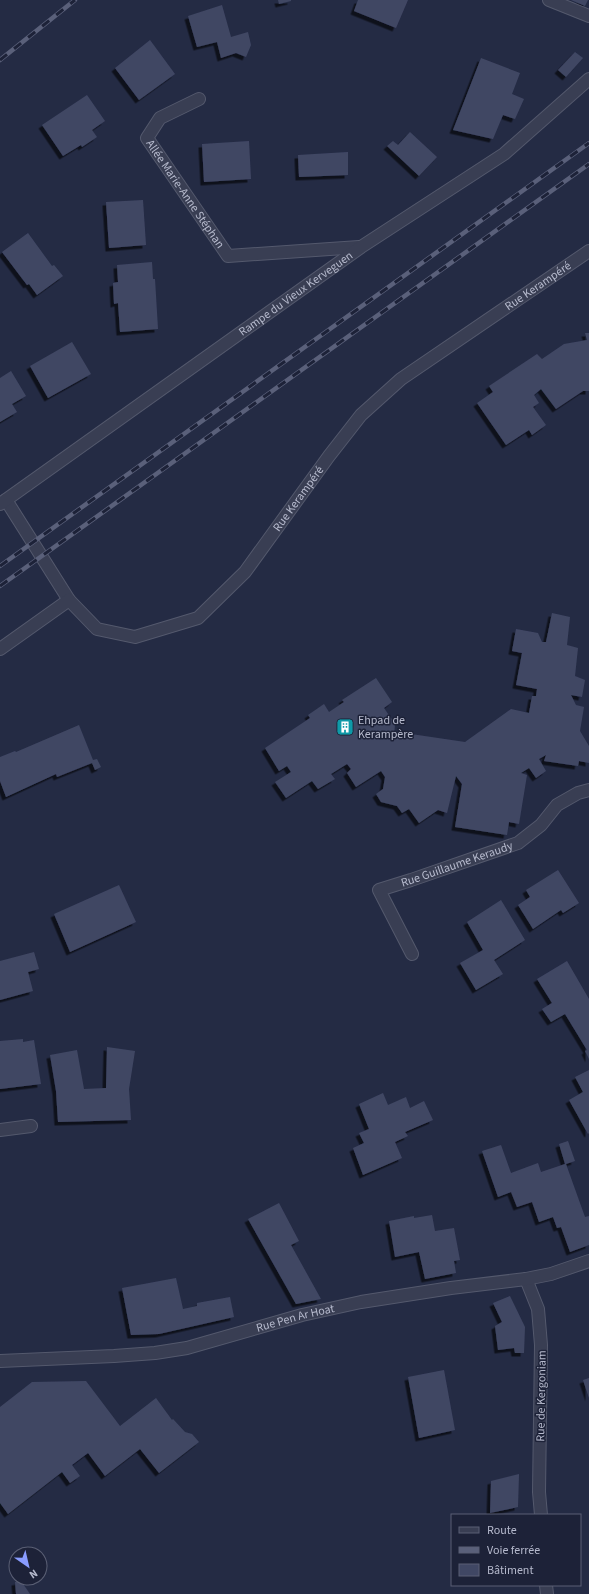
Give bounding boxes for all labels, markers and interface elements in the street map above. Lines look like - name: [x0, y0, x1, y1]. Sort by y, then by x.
- street label: Allée Marie-Anne Stéphan: [142, 136, 228, 252]
- street label: Rampe du Vieux Kerveguen: [235, 247, 357, 340]
- street label: Rue Kerampéré: [502, 257, 575, 315]
- street label: Rue Kerampéré: [269, 463, 328, 535]
- place label: Ehpad de Kerampère: [358, 712, 413, 743]
- building icon: Ehpad de Kerampère: [335, 717, 355, 737]
- street label: Rue Guillaume Keraudy: [399, 837, 516, 892]
- street label: Rue Pen Ar Hoat: [254, 1300, 336, 1337]
- street label: Rue de Kergoniam: [532, 1350, 551, 1442]
- legend: [451, 1514, 581, 1586]
- text: Route: [487, 1522, 517, 1539]
- text: Voie ferrée: [487, 1542, 540, 1559]
- north arrow: [8, 1546, 48, 1586]
- text: Bâtiment: [487, 1562, 533, 1579]
- text: N: [26, 1566, 41, 1582]

